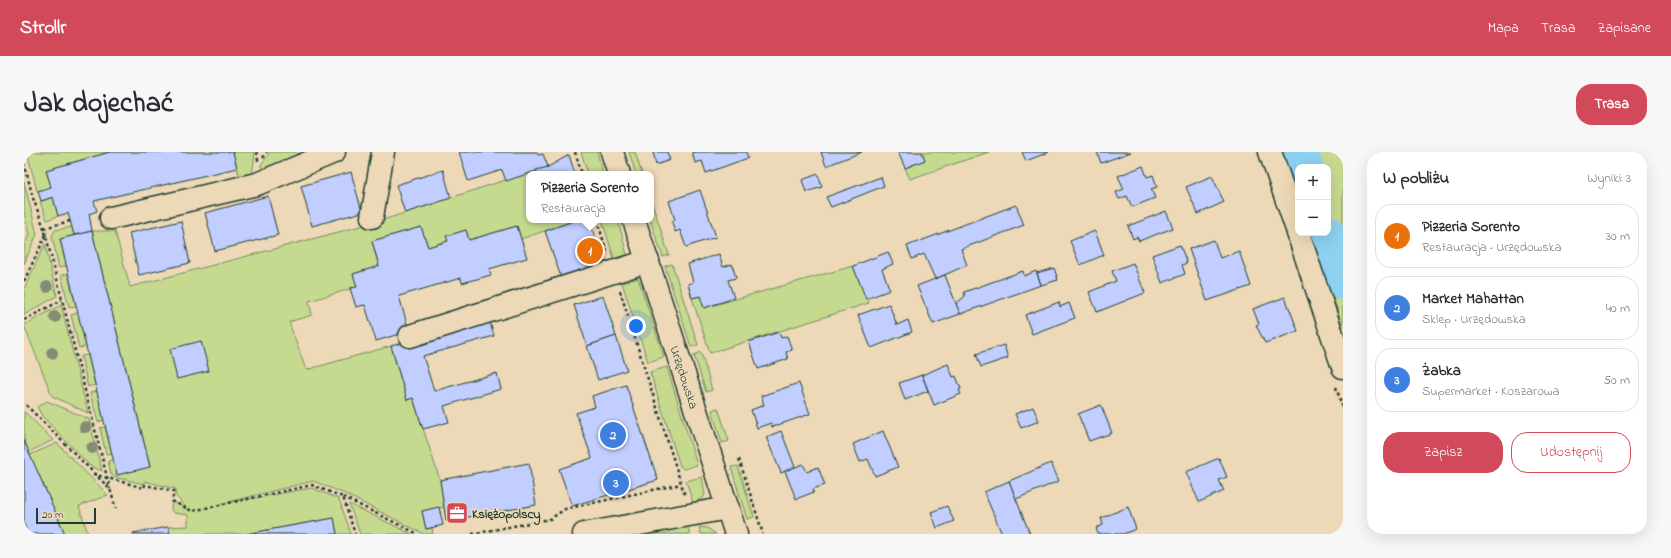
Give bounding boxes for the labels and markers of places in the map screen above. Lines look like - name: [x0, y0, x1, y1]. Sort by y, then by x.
- pin: 1: [577, 236, 603, 266]
- pin: 2: [600, 420, 626, 450]
- pin: 3: [603, 468, 629, 498]
- office icon: Księżopolscy: [444, 500, 470, 526]
- place label: Księżopolscy: [472, 505, 541, 526]

